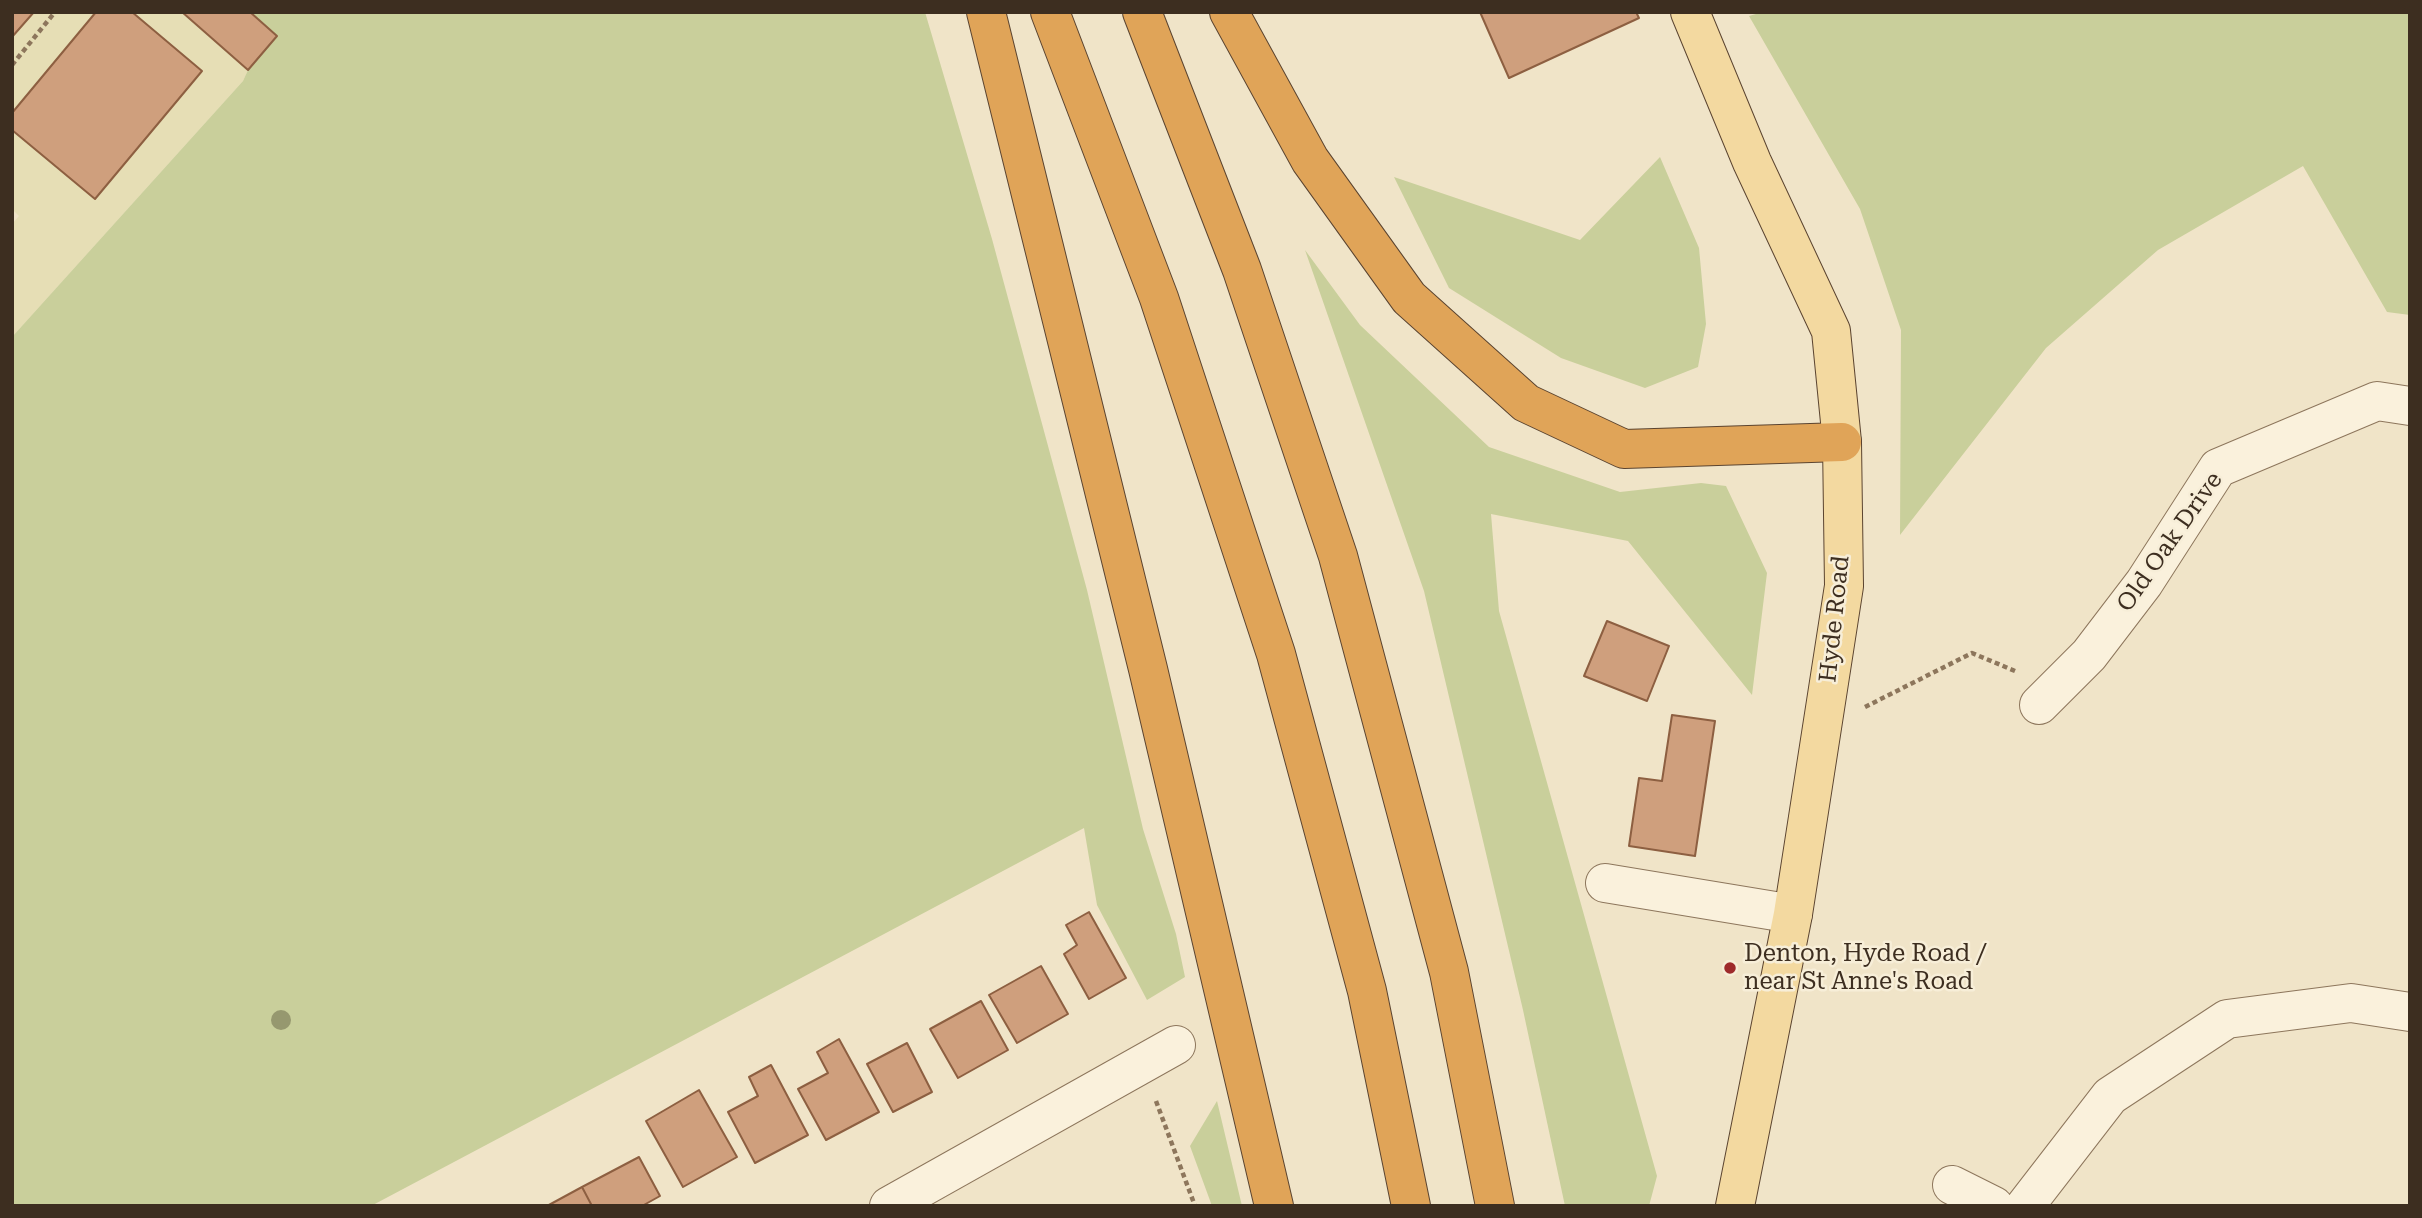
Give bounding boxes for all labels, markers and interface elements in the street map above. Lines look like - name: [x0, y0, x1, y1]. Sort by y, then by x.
- street label: Old Oak Drive: [2111, 467, 2229, 617]
- street label: Hyde Road: [1814, 554, 1856, 684]
- place label: Denton, Hyde Road / near St Anne's Road: [1744, 940, 1986, 996]
- marker: Denton, Hyde Road / near St Anne's Road: [1722, 960, 1738, 976]

